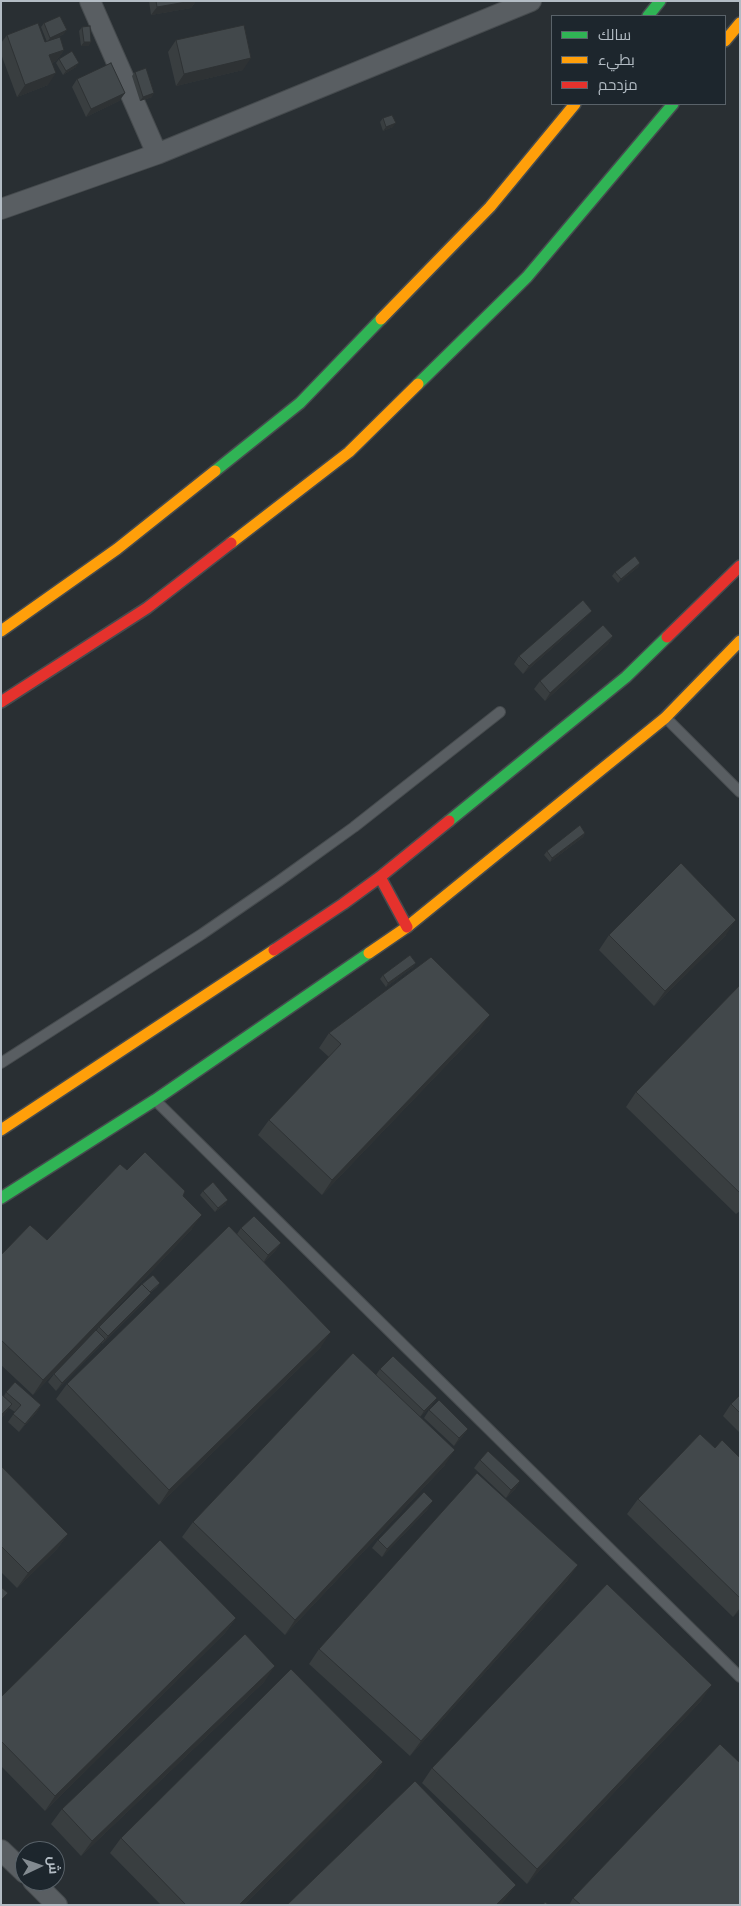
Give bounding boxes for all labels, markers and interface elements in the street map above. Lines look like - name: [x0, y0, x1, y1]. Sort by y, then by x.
- legend: [551, 15, 726, 105]
- text: سالك: [598, 24, 631, 46]
- text: بطيء: [598, 49, 635, 71]
- text: مزدحم: [598, 74, 638, 96]
- north arrow: [15, 1841, 65, 1891]
- text: ش: [44, 1856, 64, 1875]

